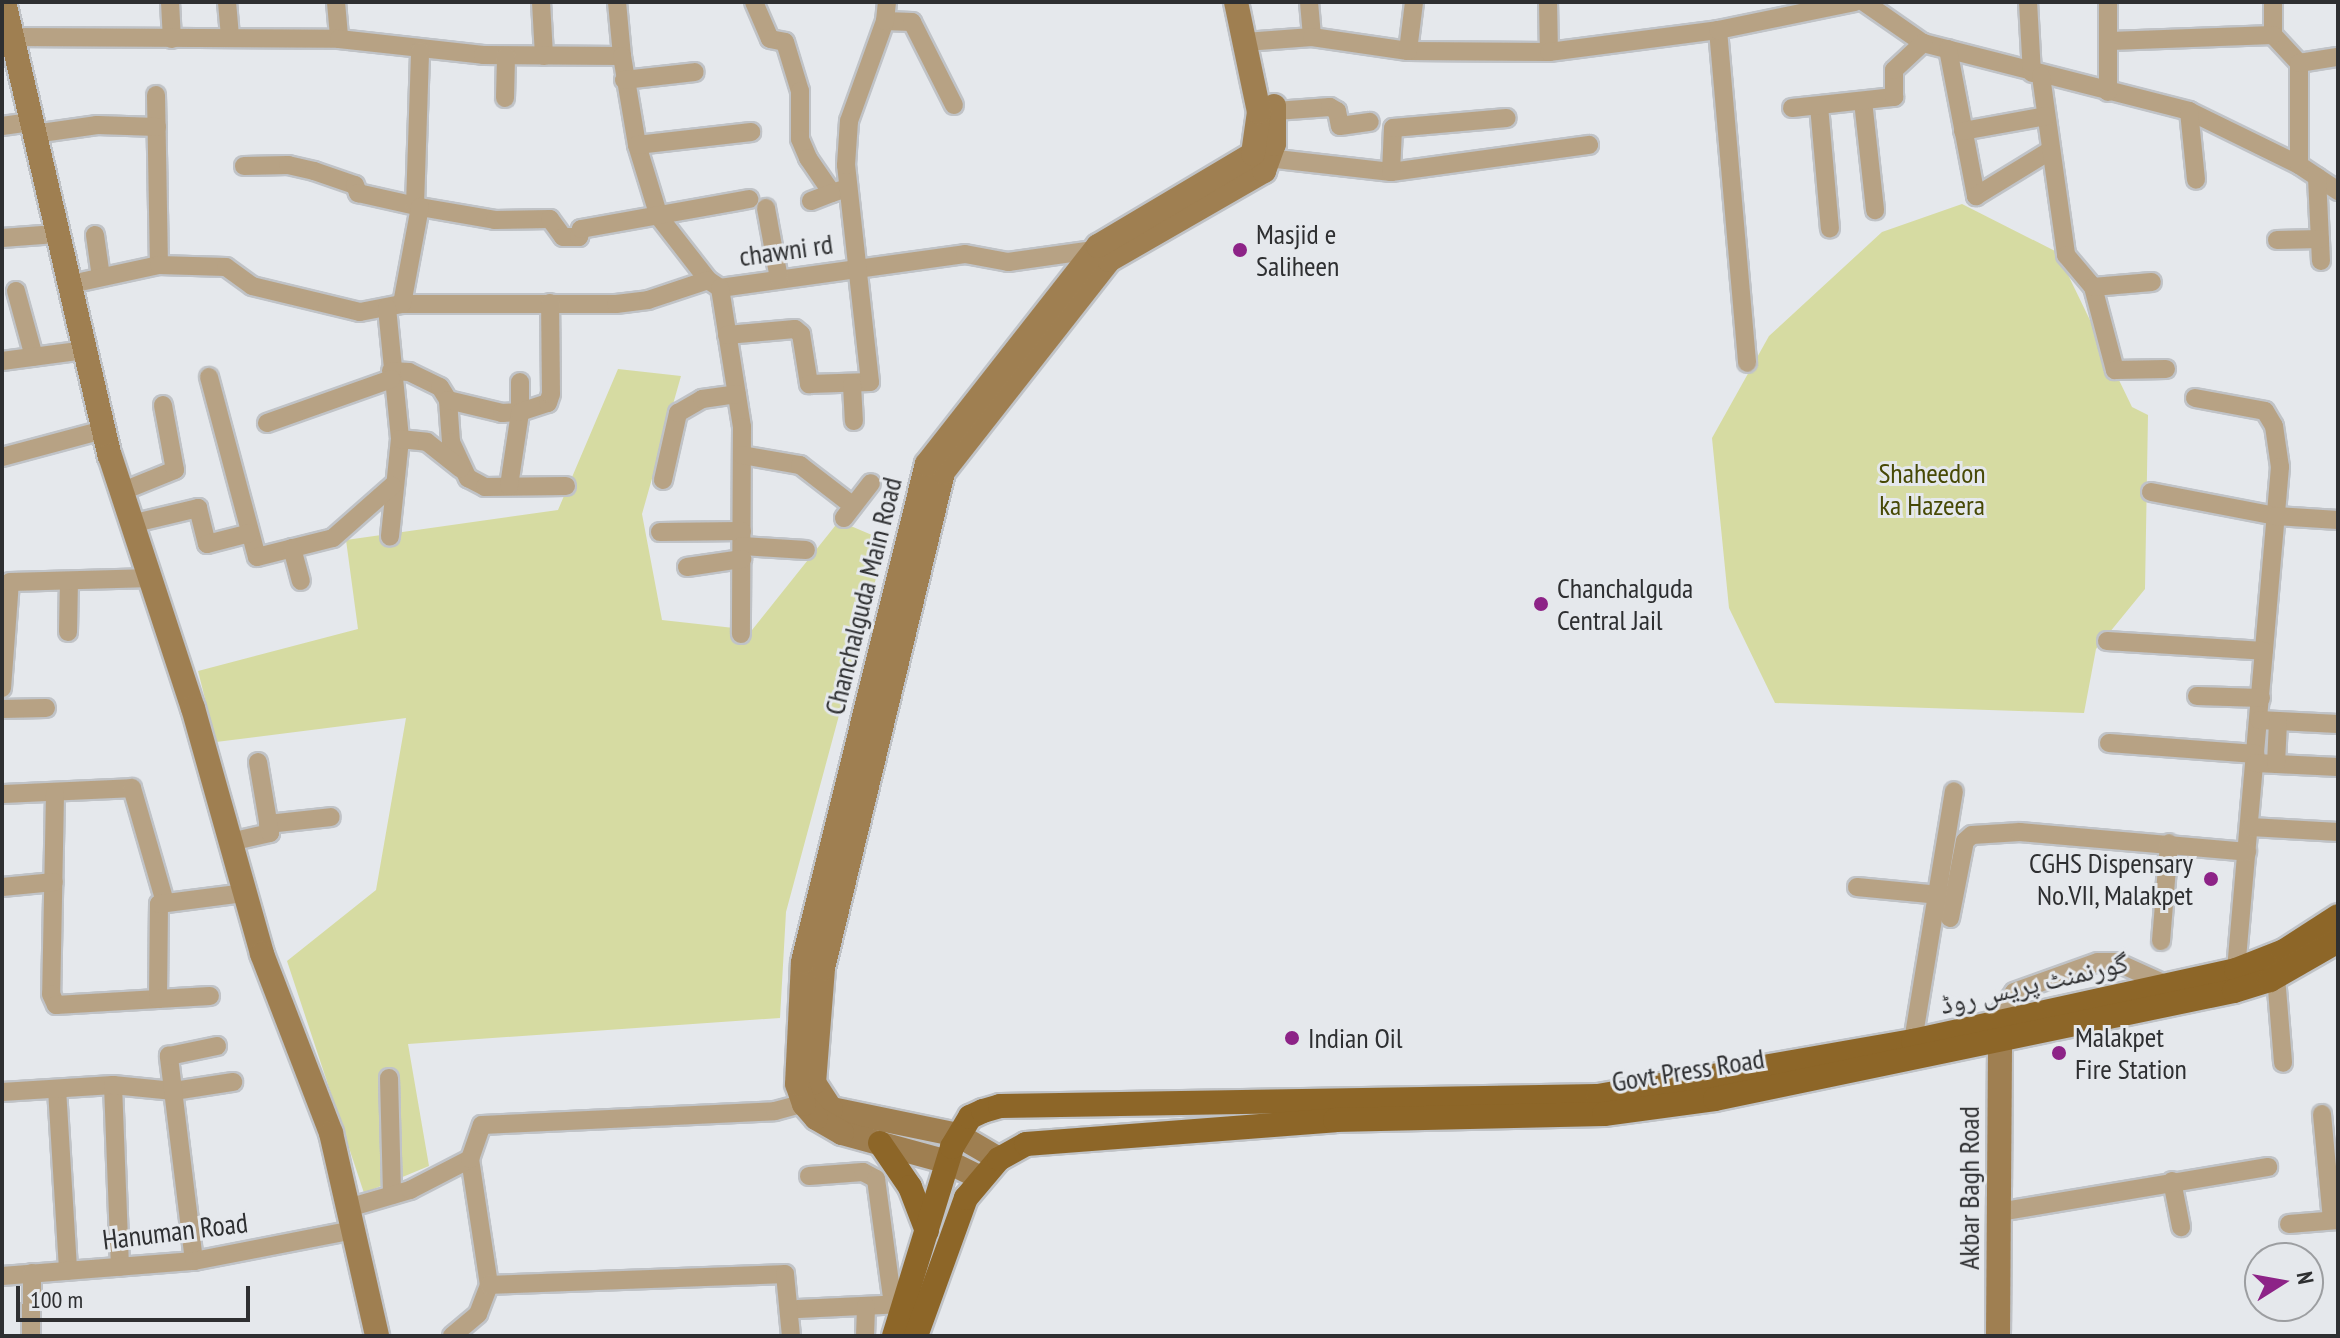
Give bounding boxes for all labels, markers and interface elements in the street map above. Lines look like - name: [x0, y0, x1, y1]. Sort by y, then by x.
- place label: Masjid e Saliheen: [1256, 217, 1339, 283]
- street label: chawni rd: [737, 227, 835, 273]
- marker: Masjid e Saliheen: [1231, 241, 1249, 259]
- park label: Shaheedon ka Hazeera: [1878, 456, 1986, 522]
- street label: Chanchalguda Main Road: [817, 474, 909, 718]
- place label: Chanchalguda Central Jail: [1557, 571, 1693, 637]
- marker: Chanchalguda Central Jail: [1532, 595, 1550, 613]
- place label: CGHS Dispensary No.VII, Malakpet: [2029, 846, 2193, 912]
- marker: CGHS Dispensary No.VII, Malakpet: [2200, 868, 2222, 890]
- street label: گورنمنٹ پریس روڈ: [1937, 945, 2131, 1021]
- place label: Malakpet Fire Station: [2075, 1020, 2187, 1086]
- place label: Indian Oil: [1308, 1021, 1402, 1055]
- marker: Indian Oil: [1283, 1029, 1301, 1047]
- street label: Govt Press Road: [1609, 1041, 1767, 1099]
- marker: Malakpet Fire Station: [2050, 1044, 2068, 1062]
- street label: Akbar Bagh Road: [1952, 1106, 1986, 1270]
- street label: Hanuman Road: [100, 1205, 250, 1257]
- north arrow: [2244, 1242, 2324, 1322]
- text: N: [2291, 1269, 2320, 1286]
- scale bar: [20, 1270, 254, 1320]
- text: 100 m: [30, 1284, 83, 1315]

